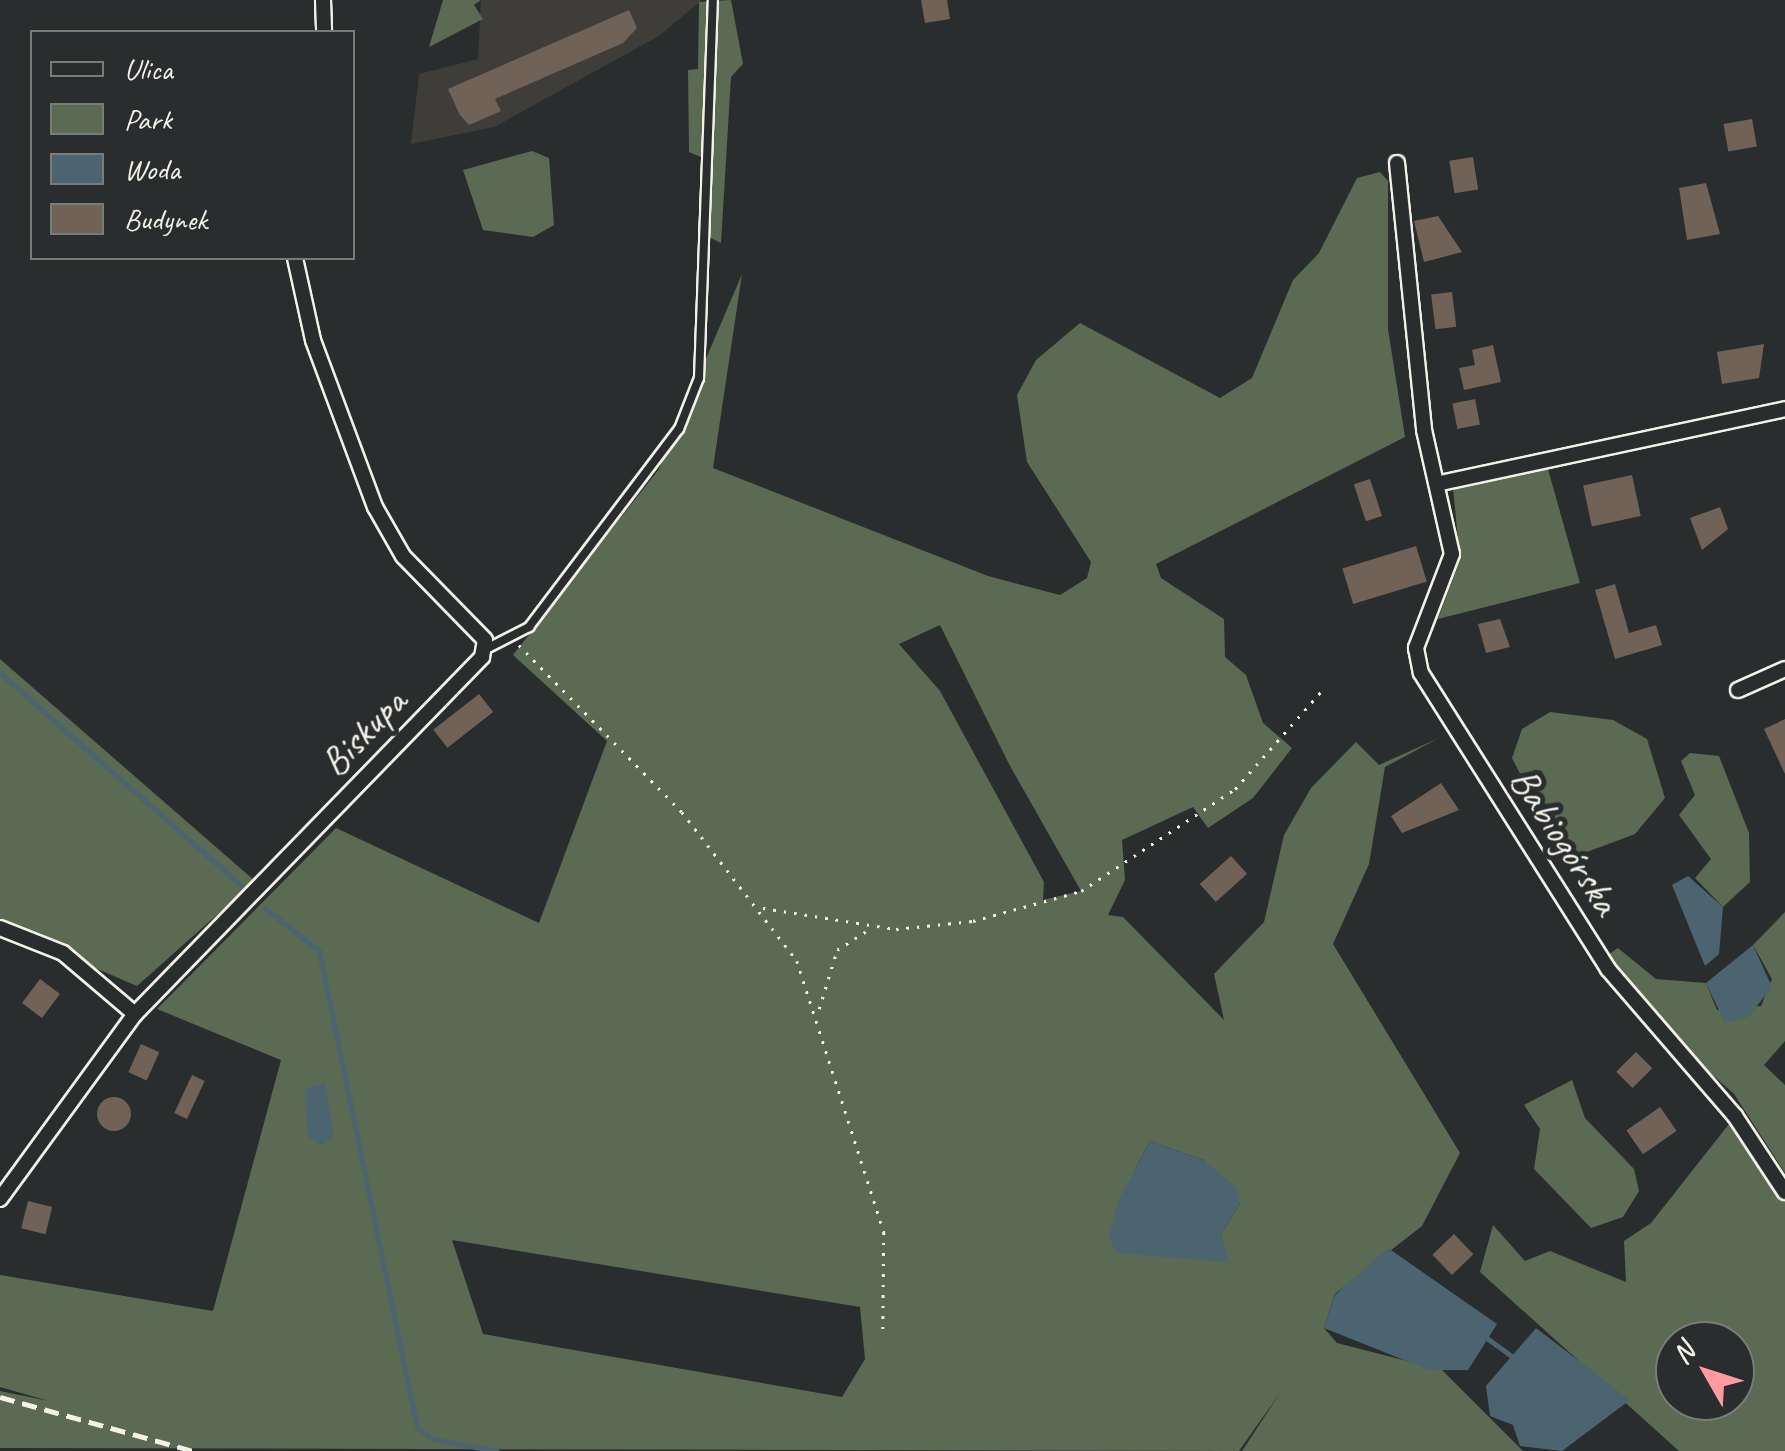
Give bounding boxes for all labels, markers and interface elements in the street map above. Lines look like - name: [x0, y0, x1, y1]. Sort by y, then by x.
- legend: [30, 30, 355, 260]
- text: Ulica: [124, 50, 173, 88]
- text: Park: [124, 100, 172, 138]
- text: Woda: [124, 150, 180, 188]
- text: Budynek: [124, 200, 207, 238]
- street label: Biskupa: [310, 678, 416, 786]
- street label: Babiogórska: [1500, 758, 1630, 924]
- north arrow: [1655, 1321, 1755, 1421]
- text: N: [1664, 1335, 1702, 1371]

